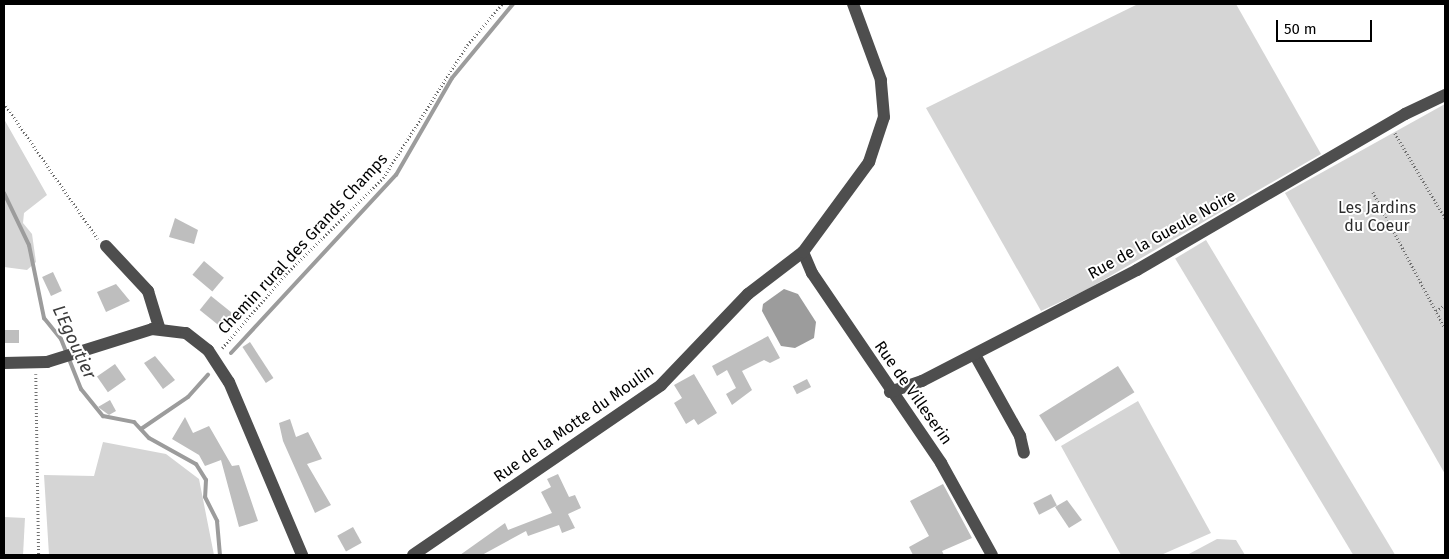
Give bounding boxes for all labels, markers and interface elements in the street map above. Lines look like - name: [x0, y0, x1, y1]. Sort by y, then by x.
- scale bar: [1279, 10, 1375, 42]
- text: 50 m: [1284, 20, 1317, 38]
- street label: Chemin rural des Grands Champs: [214, 150, 392, 338]
- street label: Rue de la Gueule Noire: [1085, 186, 1239, 284]
- park label: Les Jardins du Coeur: [1338, 198, 1416, 236]
- water label: L'Egoutier: [48, 302, 100, 382]
- street label: Rue de Villeserin: [870, 337, 956, 449]
- street label: Rue de la Motte du Moulin: [490, 361, 658, 487]

